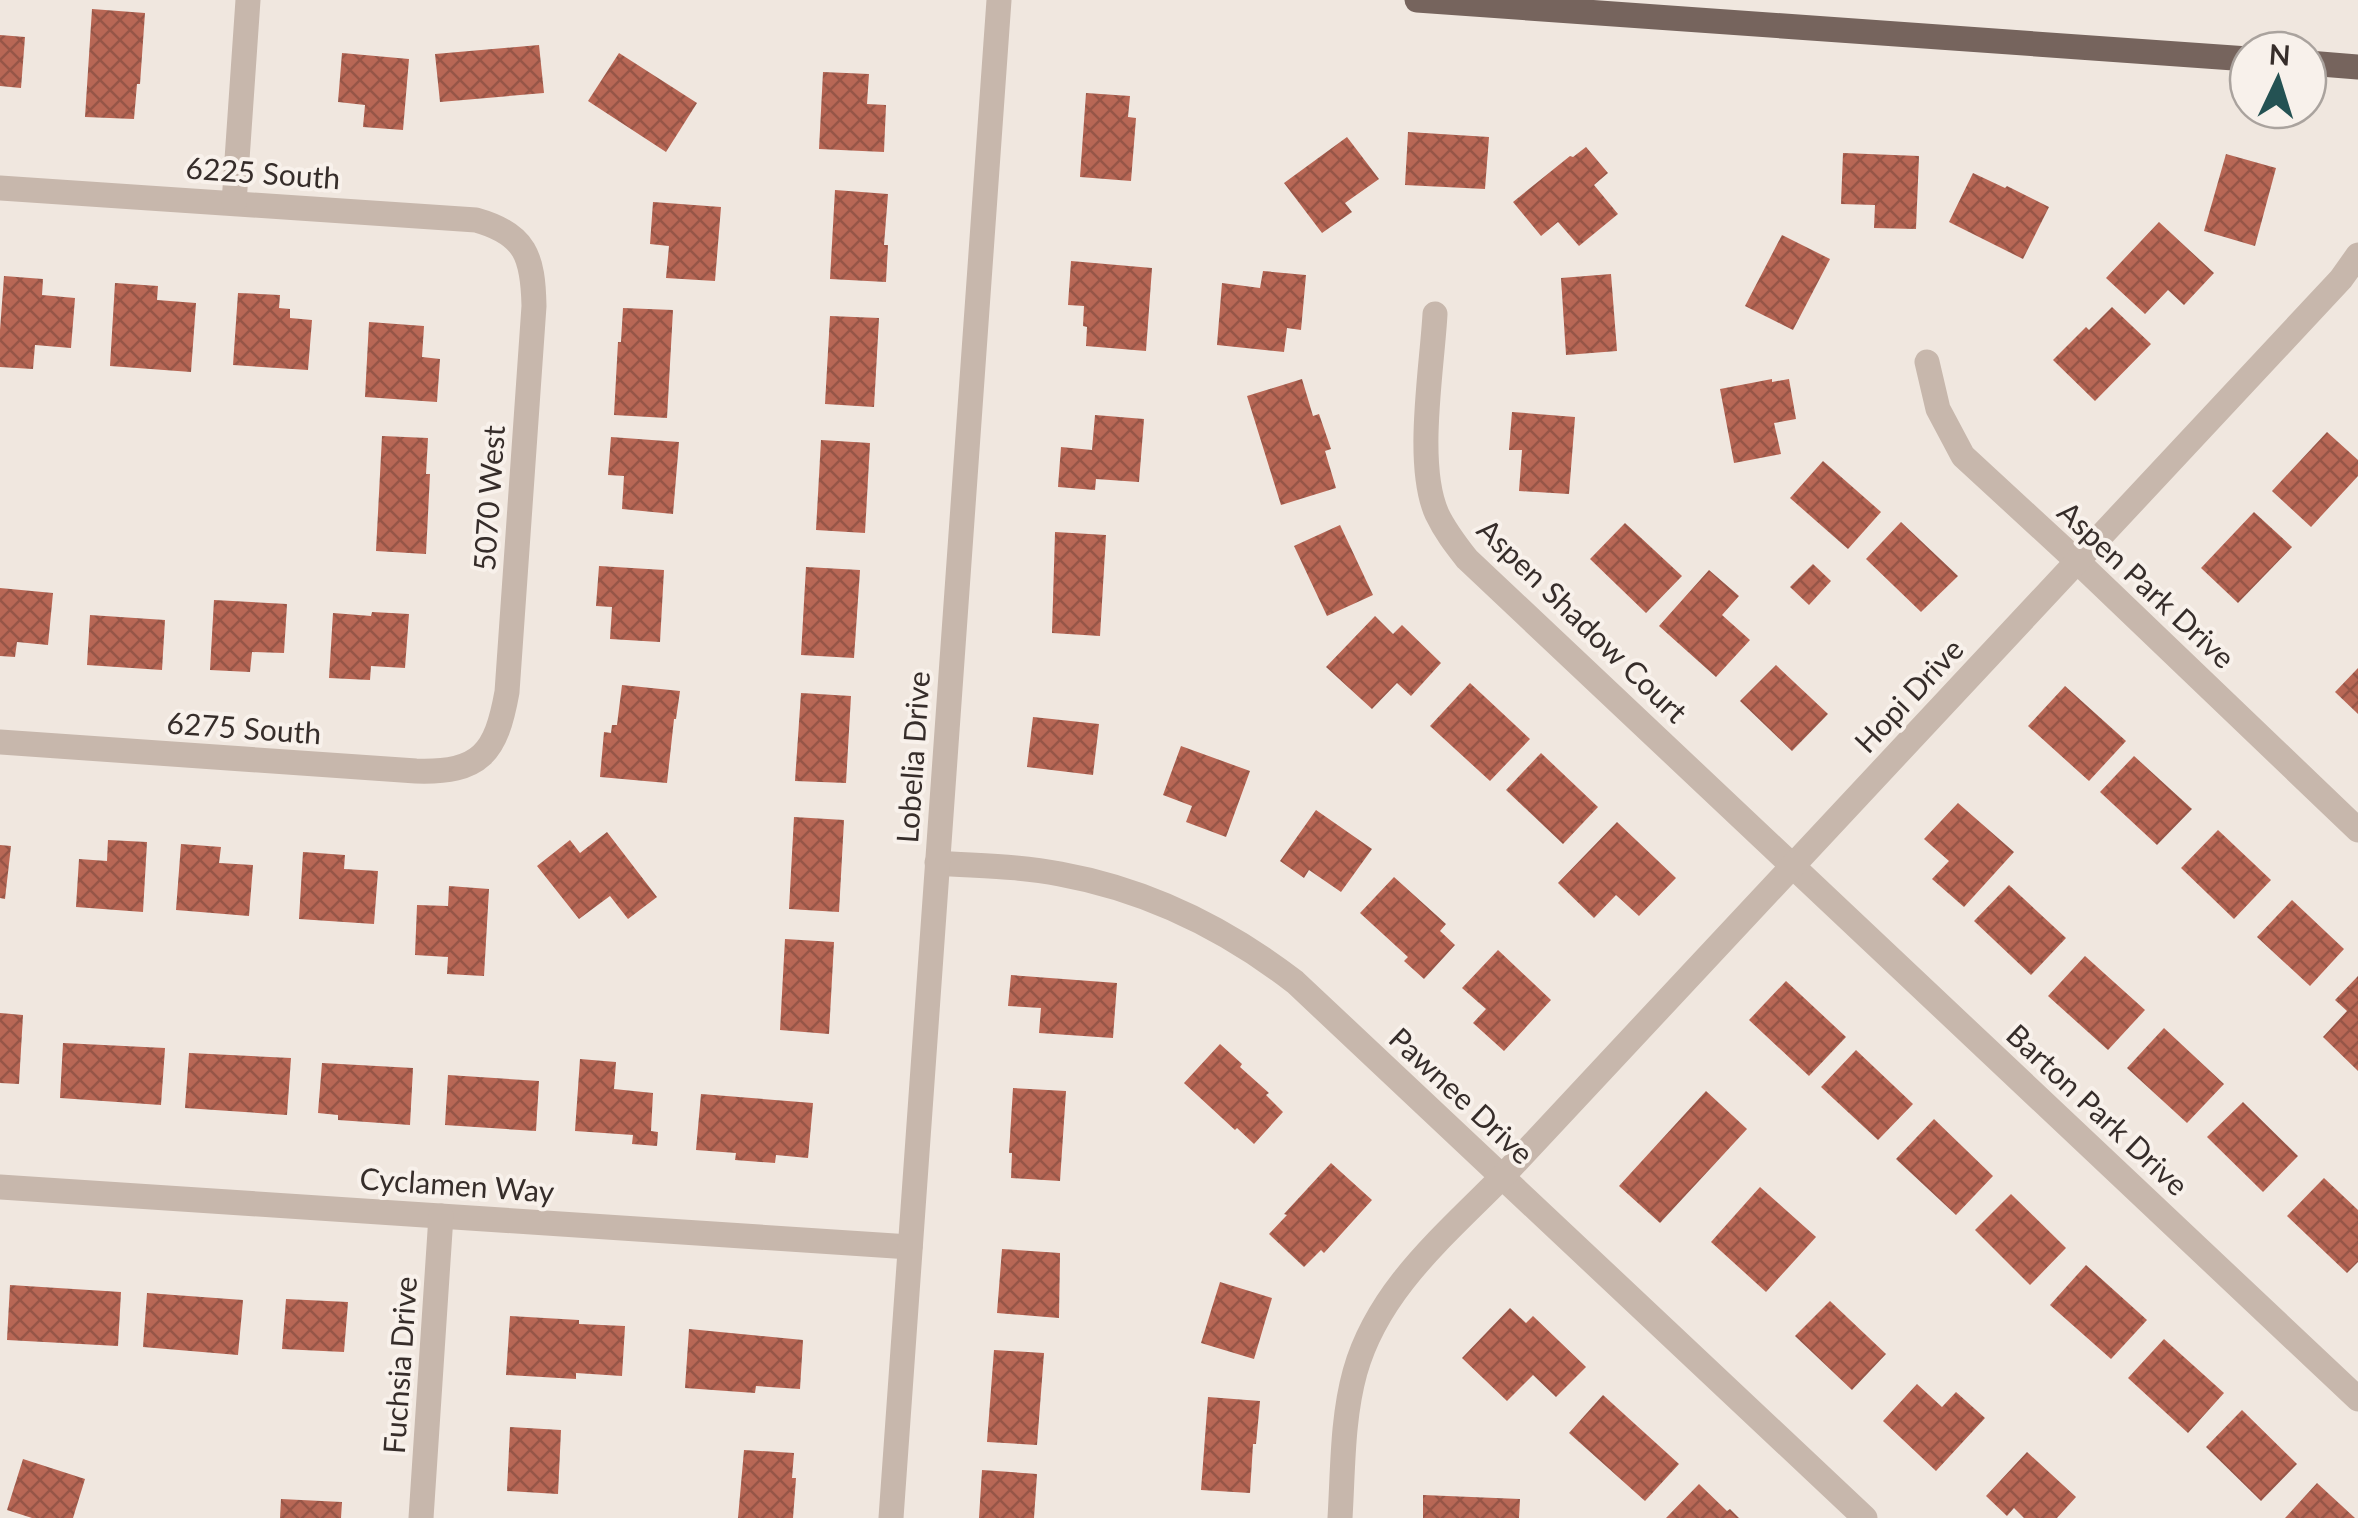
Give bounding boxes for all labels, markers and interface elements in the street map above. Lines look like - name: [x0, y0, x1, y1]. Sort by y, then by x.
- north arrow: [2228, 30, 2328, 130]
- text: N: [2268, 36, 2292, 72]
- street label: 6225 South: [185, 149, 341, 195]
- street label: 5070 West: [465, 424, 511, 572]
- street label: Aspen Park Drive: [2051, 493, 2243, 675]
- street label: Aspen Shadow Court: [1471, 511, 1695, 729]
- street label: Hopi Drive: [1846, 631, 1970, 759]
- street label: Lobelia Drive: [888, 670, 936, 844]
- street label: 6275 South: [166, 704, 322, 750]
- street label: Barton Park Drive: [2000, 1016, 2196, 1202]
- street label: Pawnee Drive: [1383, 1019, 1541, 1171]
- street label: Cyclamen Way: [359, 1159, 556, 1209]
- street label: Fuchsia Drive: [375, 1275, 423, 1455]

